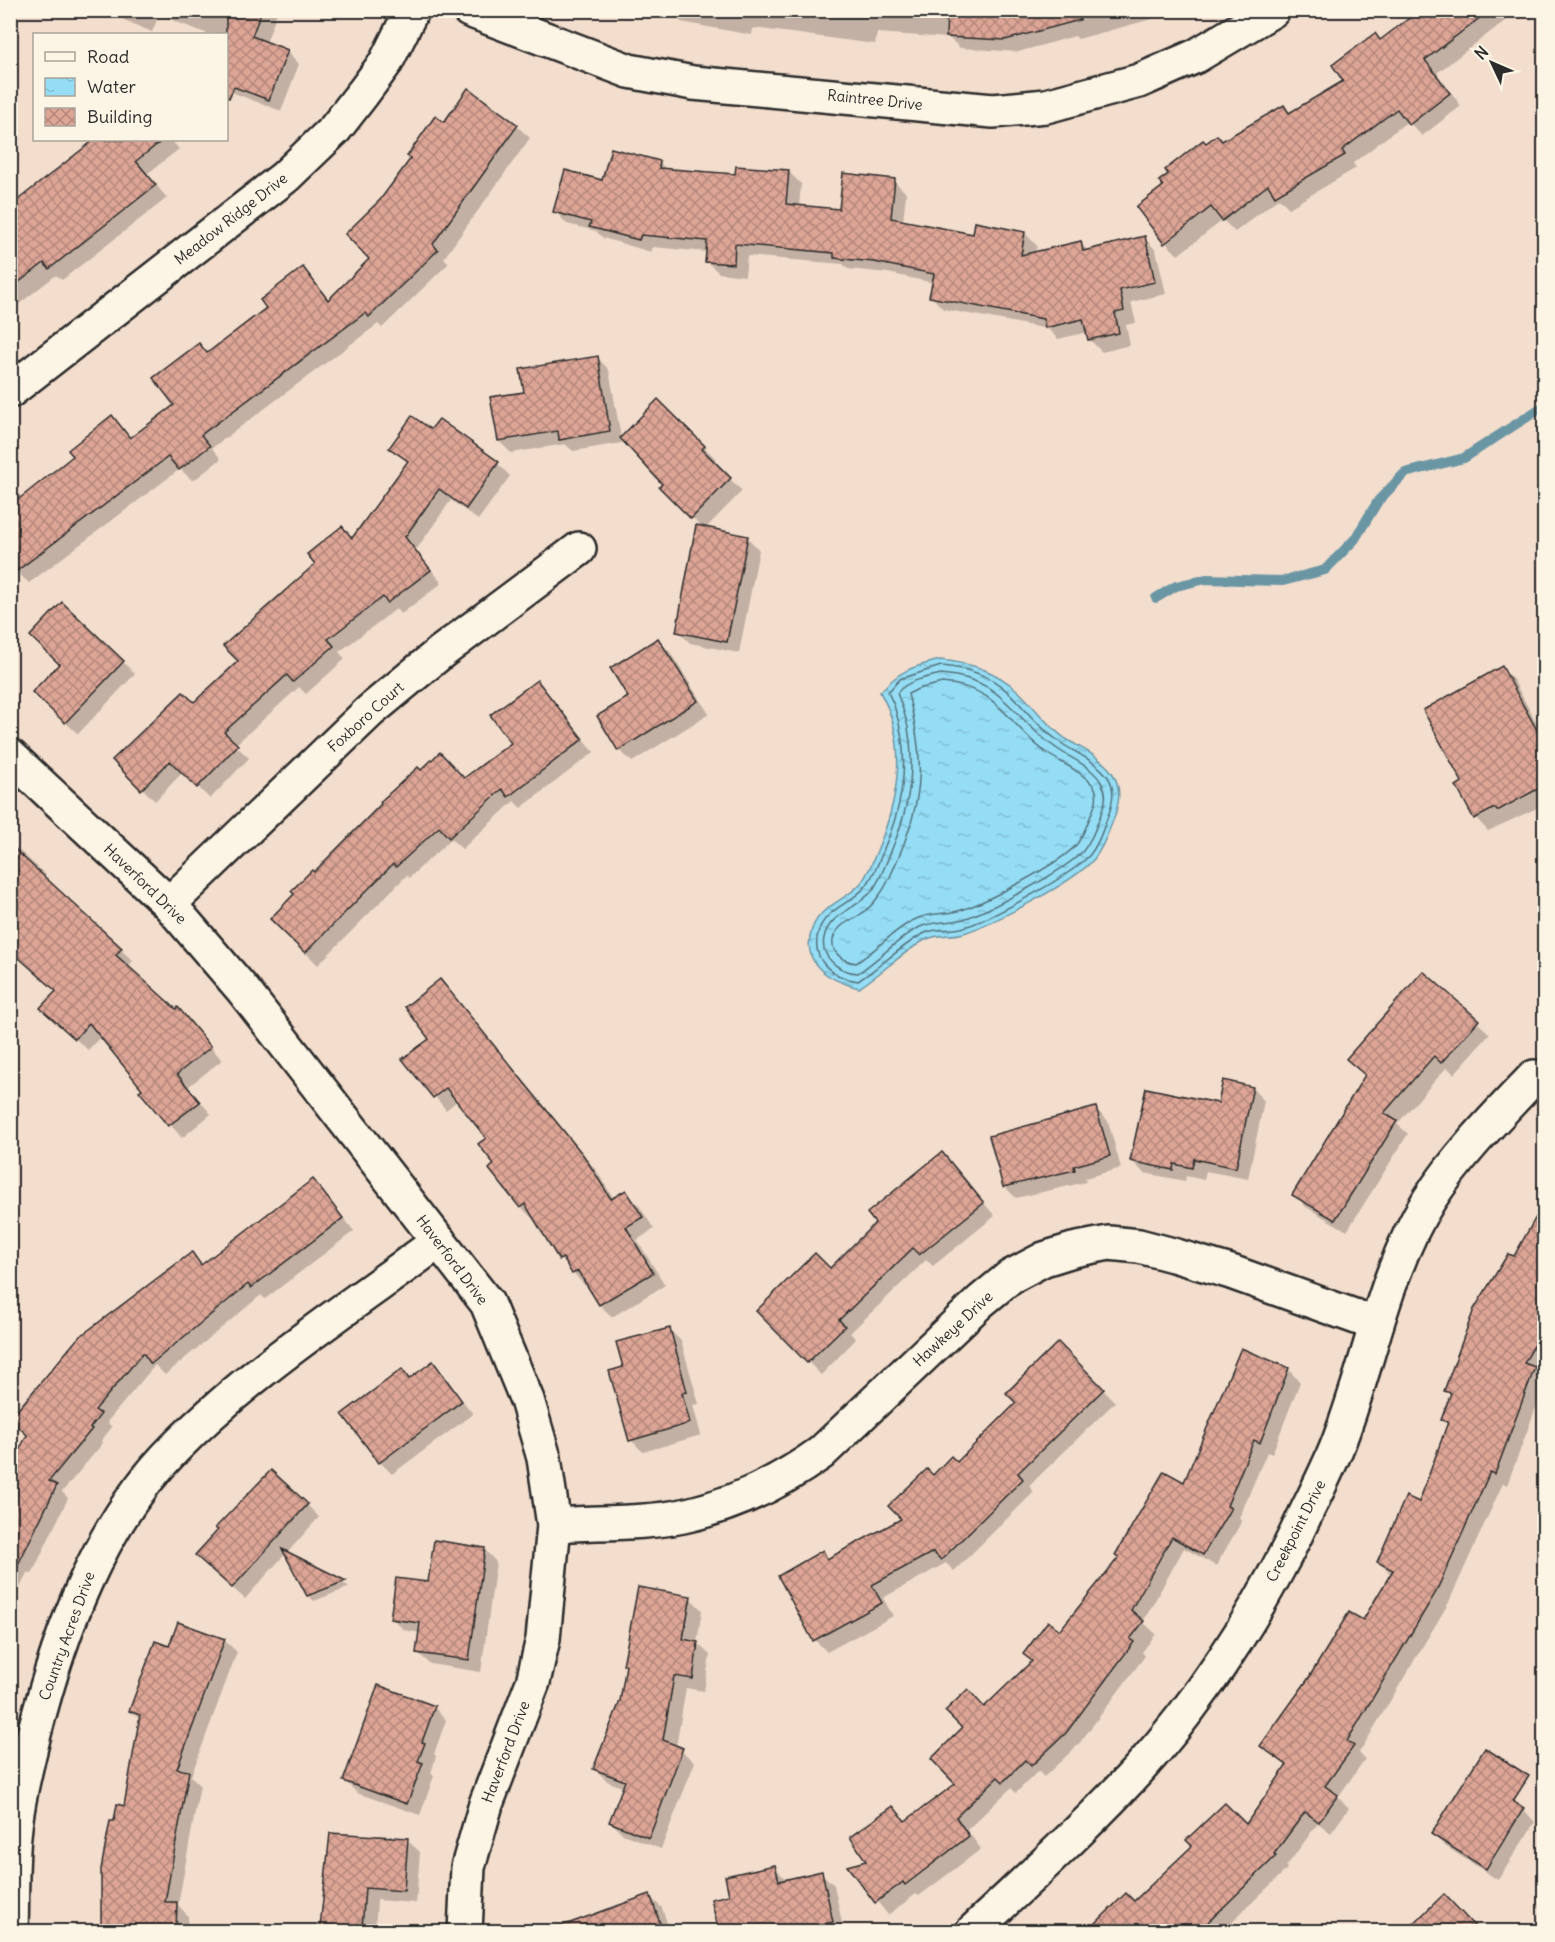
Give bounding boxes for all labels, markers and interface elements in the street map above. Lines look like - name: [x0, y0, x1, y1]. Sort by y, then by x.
- legend: [33, 33, 228, 141]
- north arrow: [1462, 33, 1522, 93]
- text: N: [1470, 42, 1492, 64]
- text: Road: [87, 45, 130, 68]
- text: Water: [87, 75, 137, 98]
- street label: Raintree Drive: [826, 85, 924, 114]
- text: Building: [87, 105, 152, 128]
- street label: Meadow Ridge Drive: [170, 168, 291, 269]
- street label: Foxboro Court: [324, 677, 408, 756]
- street label: Haverford Drive: [100, 839, 191, 928]
- street label: Haverford Drive: [412, 1211, 492, 1308]
- street label: Hawkeye Drive: [909, 1287, 997, 1371]
- street label: Creekpoint Drive: [1262, 1476, 1330, 1585]
- street label: Country Acres Drive: [34, 1569, 99, 1703]
- street label: Haverford Drive: [477, 1698, 534, 1806]

